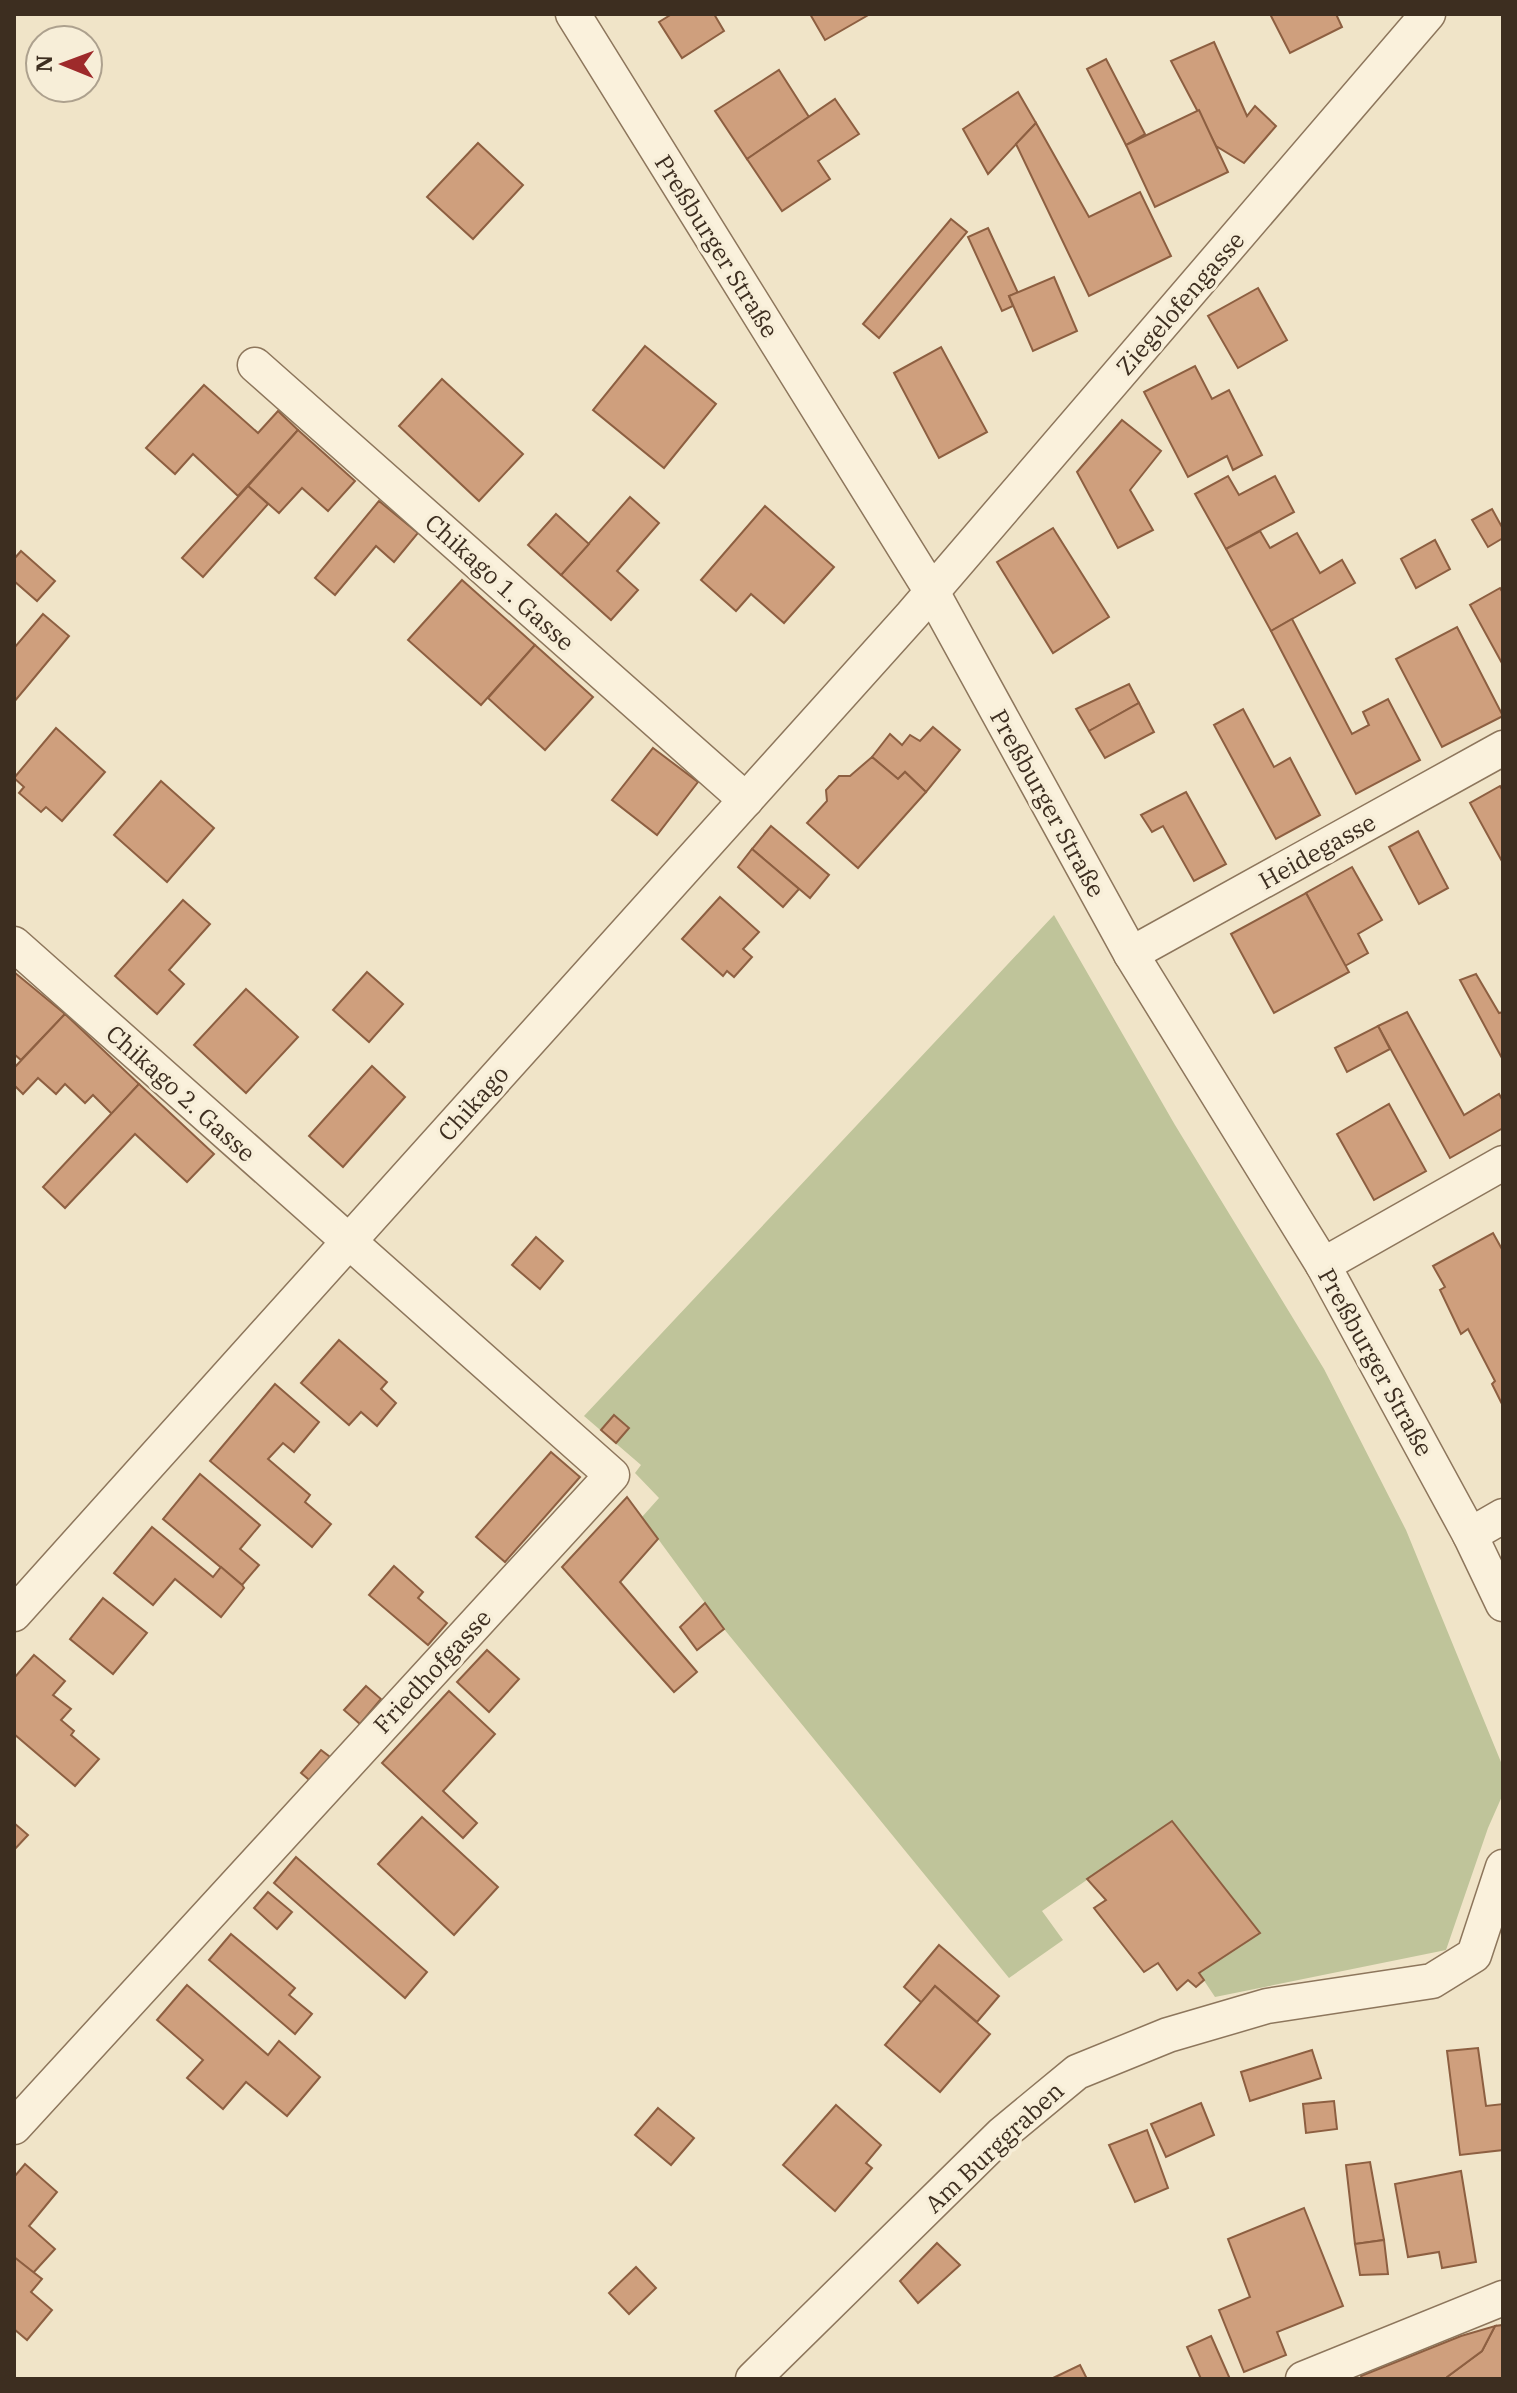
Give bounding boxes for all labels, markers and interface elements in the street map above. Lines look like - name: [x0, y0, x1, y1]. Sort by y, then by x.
- north arrow: [24, 24, 104, 104]
- text: N: [29, 55, 58, 73]
- street label: Preßburger Straße: [648, 148, 786, 344]
- street label: Ziegelofengasse: [1109, 224, 1251, 382]
- street label: Chikago 1. Gasse: [419, 506, 581, 658]
- street label: Preßburger Straße: [983, 703, 1113, 903]
- street label: Heidegasse: [1253, 806, 1381, 896]
- street label: Chikago 2. Gasse: [100, 1017, 262, 1169]
- street label: Chikago: [430, 1058, 516, 1148]
- street label: Preßburger Straße: [1311, 1262, 1441, 1462]
- street label: Friedhofgasse: [366, 1602, 498, 1740]
- street label: Am Burggraben: [918, 2074, 1070, 2220]

